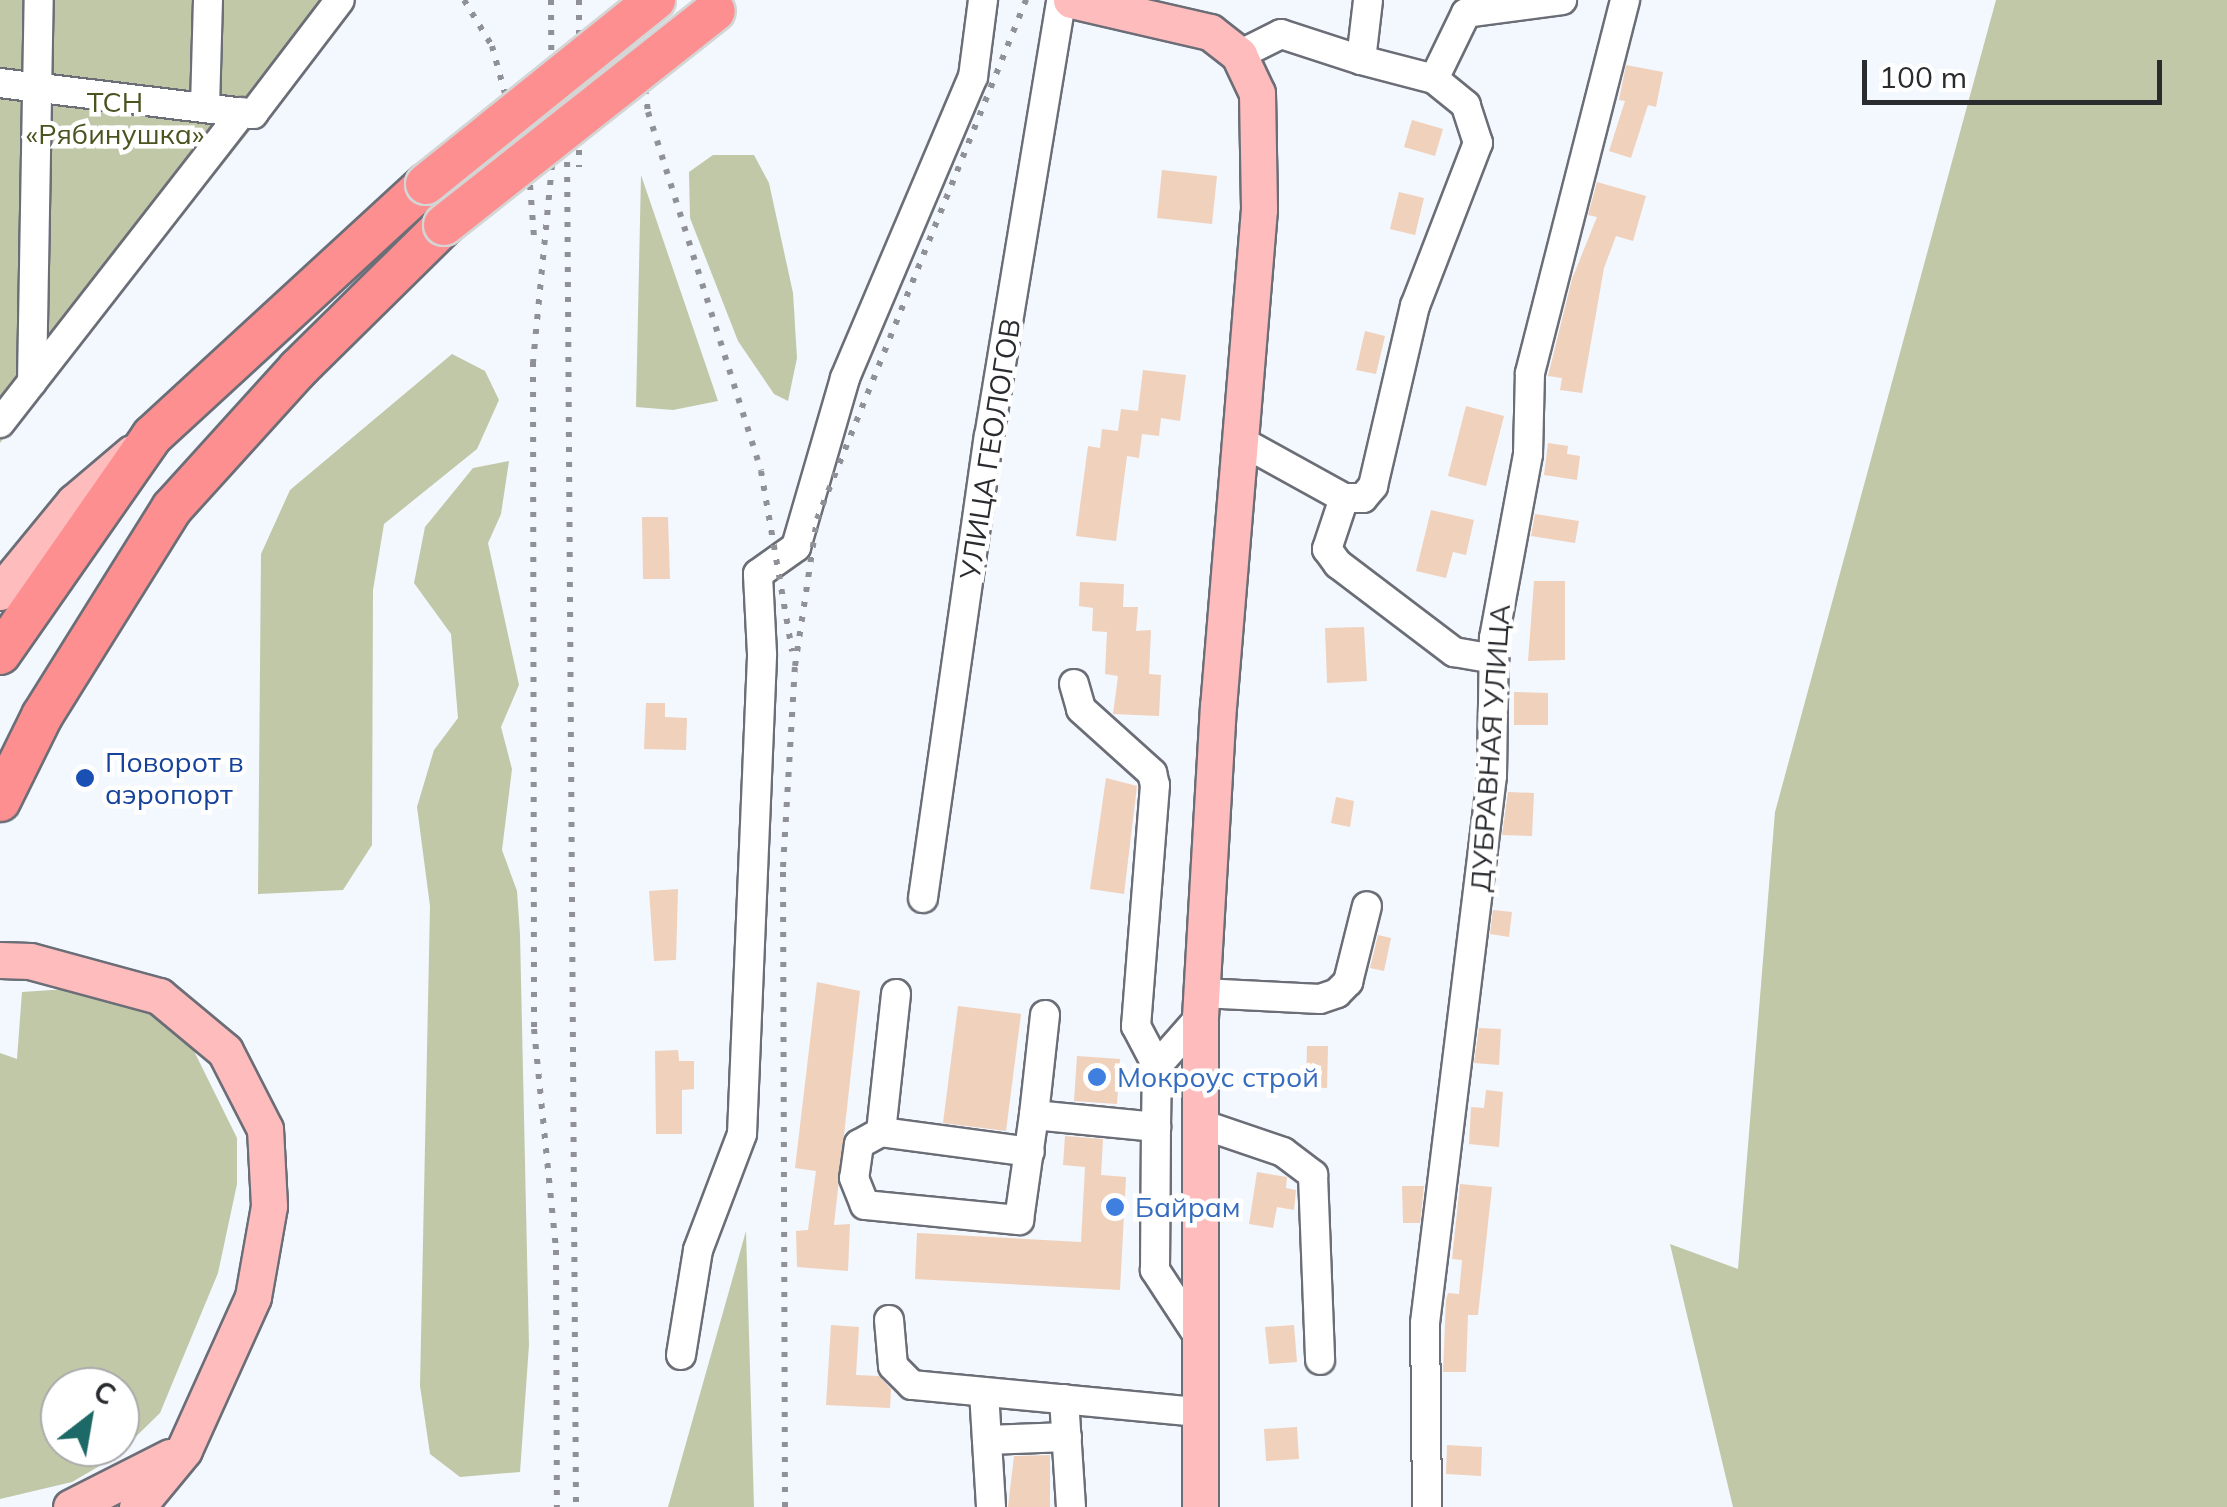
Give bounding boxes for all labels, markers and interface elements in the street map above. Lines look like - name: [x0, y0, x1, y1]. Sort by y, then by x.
- scale bar: [1867, 40, 2167, 102]
- text: 100 m: [1879, 58, 1967, 96]
- park label: ТСН «Рябинушка»: [26, 85, 204, 151]
- street label: УЛИЦА ГЕОЛОГОВ: [953, 316, 1027, 582]
- street label: ДУБРАВНАЯ УЛИЦА: [1463, 603, 1517, 893]
- place label: Поворот в аэропорт: [105, 745, 244, 811]
- marker: Поворот в аэропорт: [74, 767, 96, 789]
- place label: Мокроус строй: [1117, 1060, 1319, 1094]
- marker: Мокроус строй: [1086, 1066, 1108, 1088]
- place label: Байрам: [1135, 1190, 1241, 1224]
- marker: Байрам: [1104, 1196, 1126, 1218]
- north arrow: [40, 1367, 140, 1467]
- text: С: [87, 1373, 122, 1413]

